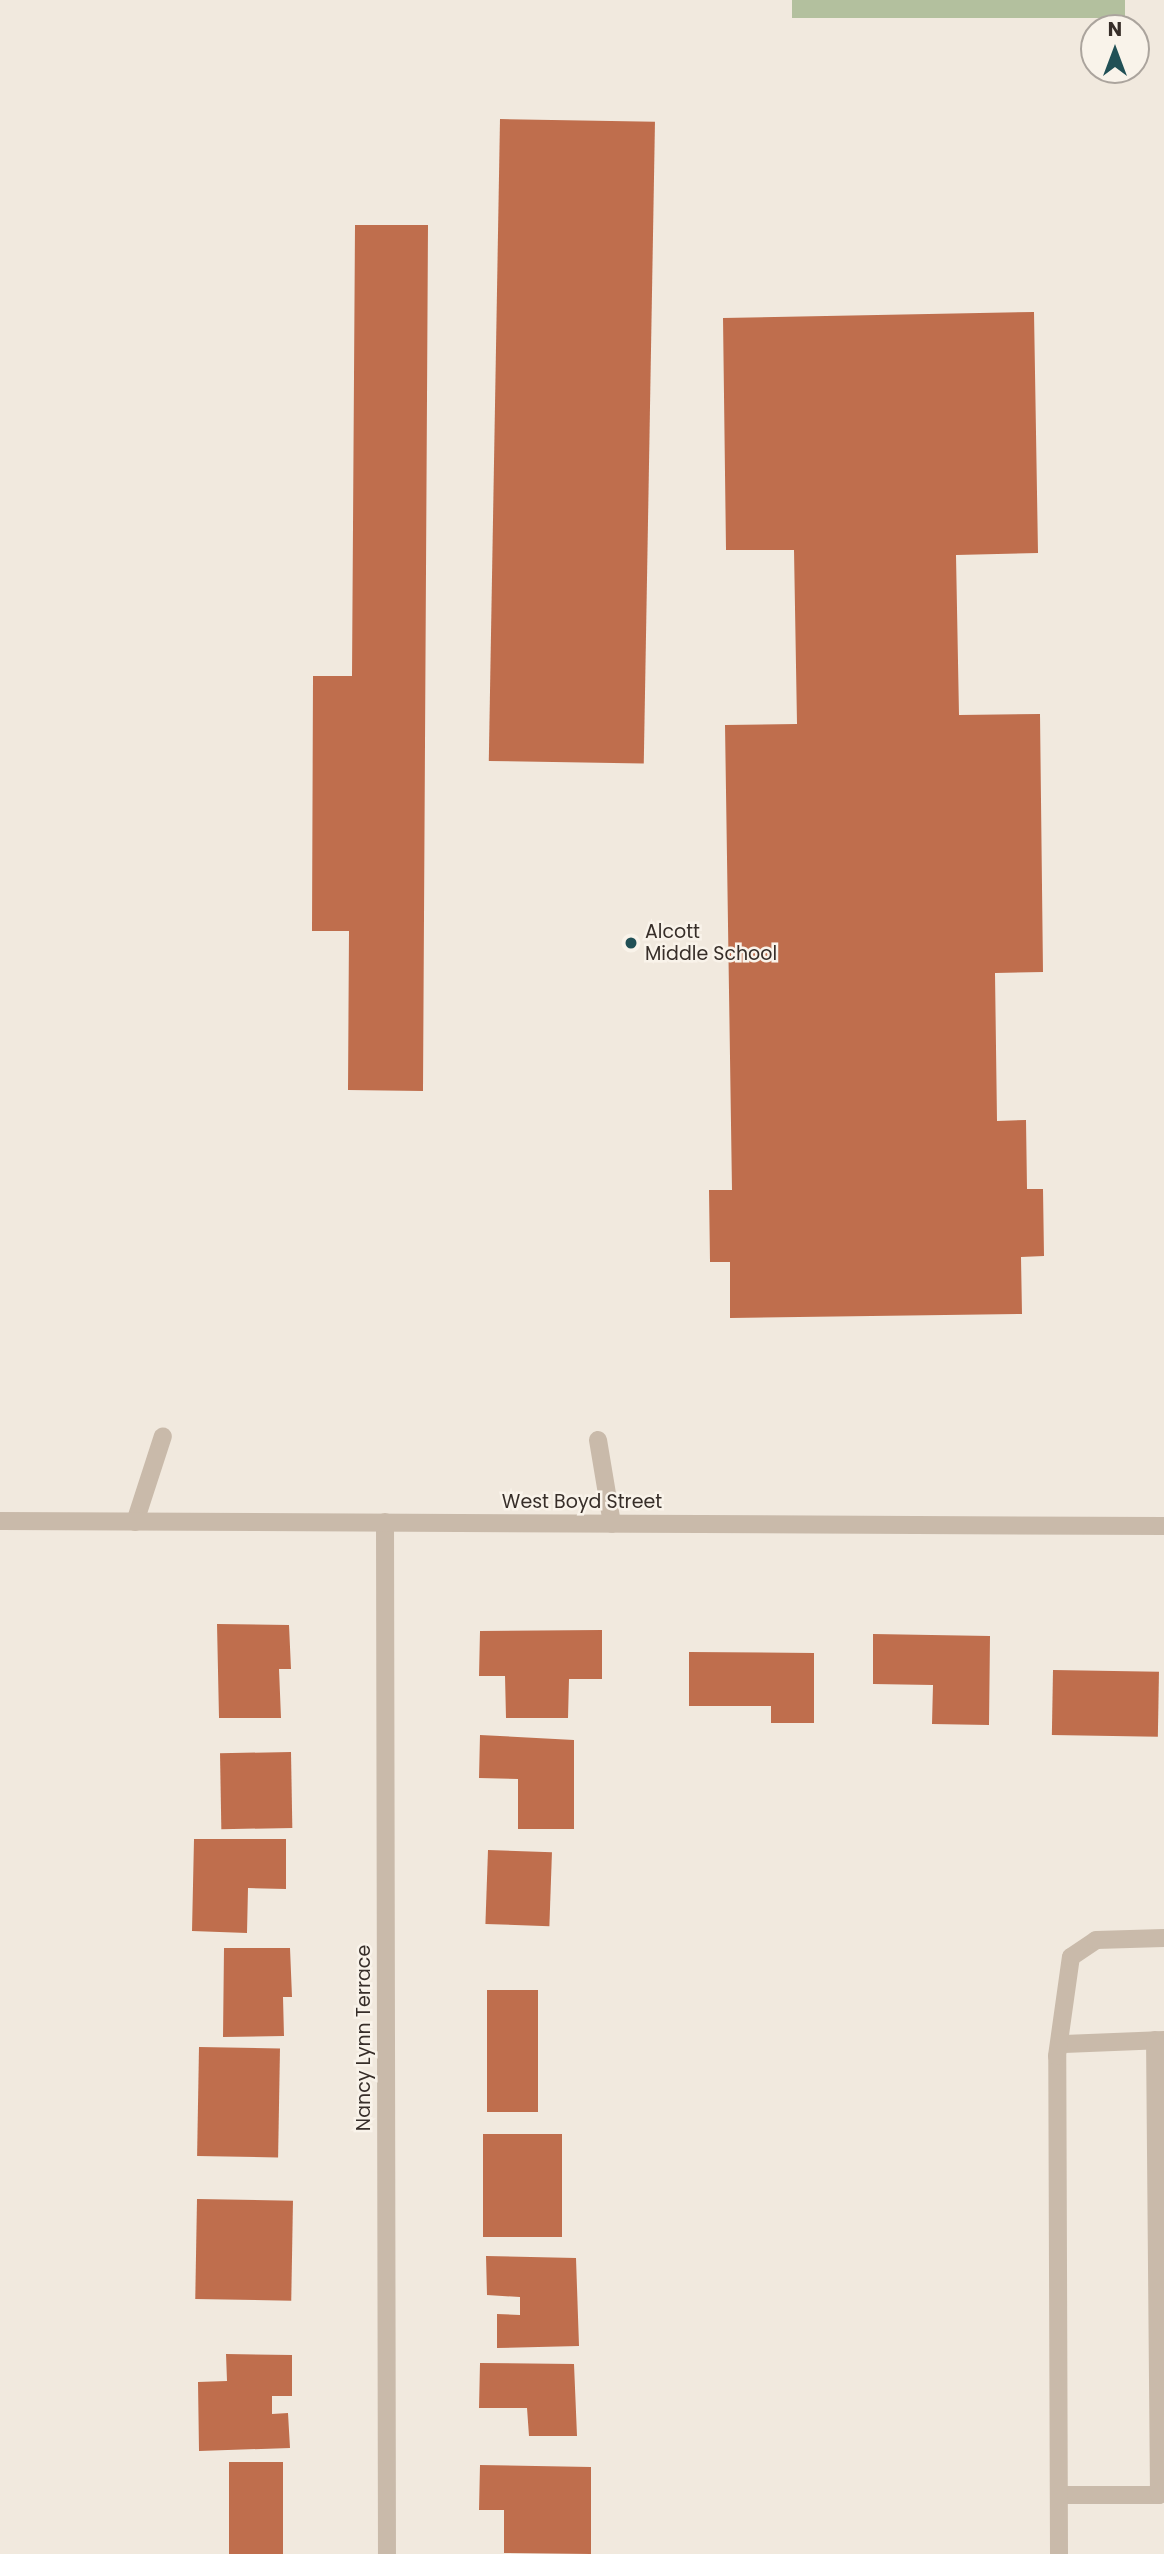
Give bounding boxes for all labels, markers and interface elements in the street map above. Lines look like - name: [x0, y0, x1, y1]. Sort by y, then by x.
- north arrow: [1080, 14, 1150, 84]
- text: N: [1108, 16, 1122, 43]
- place label: Alcott Middle School: [645, 921, 777, 965]
- marker: Alcott Middle School: [623, 935, 639, 951]
- street label: West Boyd Street: [502, 1491, 662, 1513]
- street label: Nancy Lynn Terrace: [353, 1945, 375, 2131]

